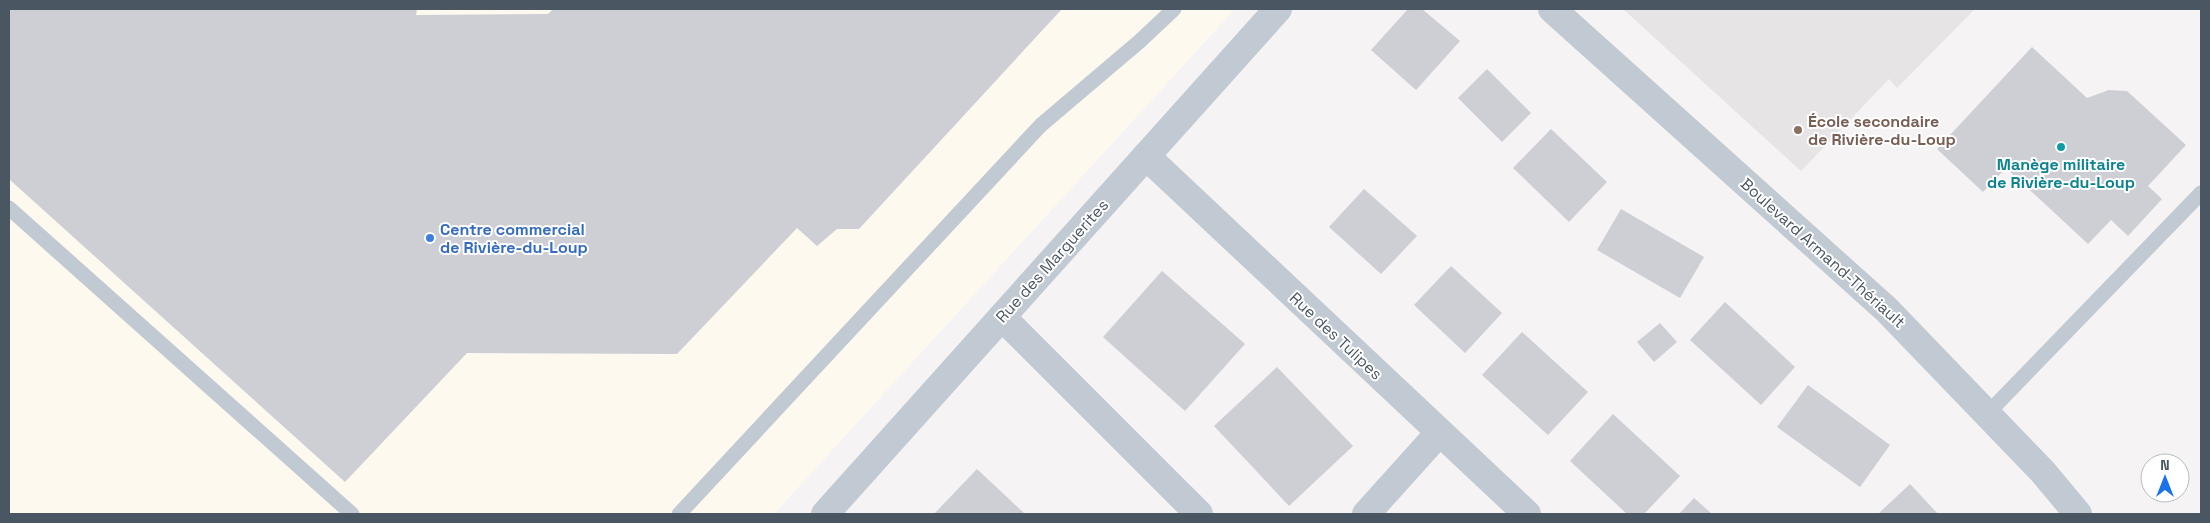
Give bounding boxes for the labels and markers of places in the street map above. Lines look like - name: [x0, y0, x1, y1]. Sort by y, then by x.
- place label: École secondaire de Rivière-du-Loup: [1808, 111, 1956, 150]
- marker: École secondaire de Rivière-du-Loup: [1792, 124, 1804, 136]
- marker: Manège militaire de Rivière-du-Loup: [2055, 141, 2067, 153]
- place label: Manège militaire de Rivière-du-Loup: [1987, 154, 2135, 193]
- place label: Centre commercial de Rivière-du-Loup: [440, 219, 588, 258]
- marker: Centre commercial de Rivière-du-Loup: [424, 232, 436, 244]

